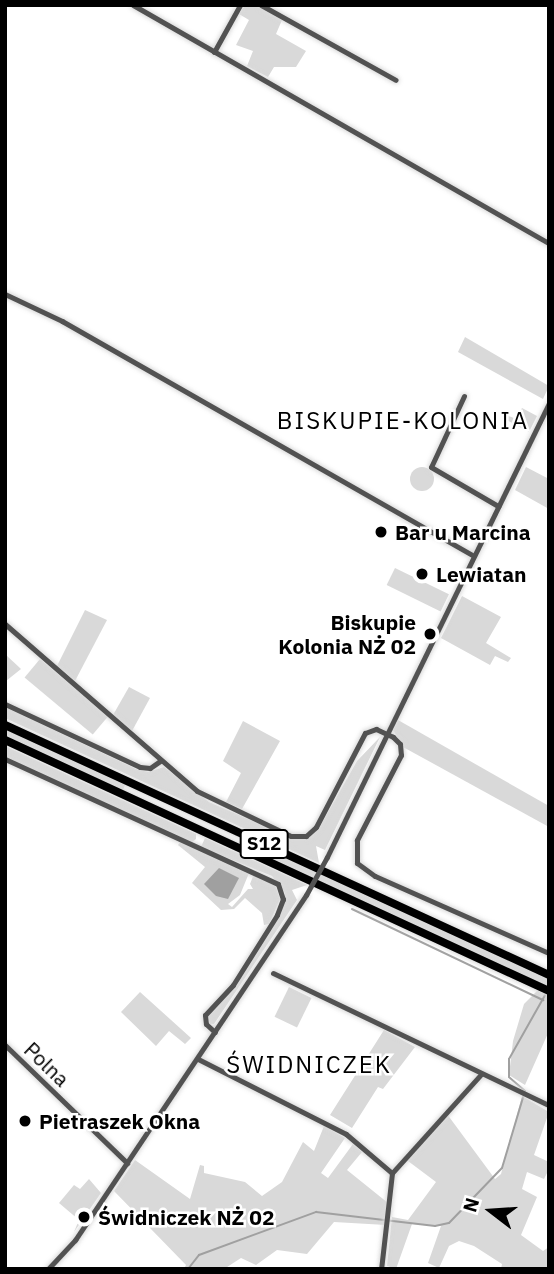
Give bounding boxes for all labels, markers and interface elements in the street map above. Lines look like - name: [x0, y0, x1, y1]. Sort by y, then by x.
- district label: BISKUPIE-KOLONIA: [279, 407, 527, 435]
- place label: Bar u Marcina: [395, 519, 531, 545]
- marker: Bar u Marcina: [373, 524, 389, 540]
- place label: Lewiatan: [436, 561, 527, 587]
- marker: Lewiatan: [414, 566, 430, 582]
- place label: Biskupie Kolonia NŻ 02: [278, 609, 416, 659]
- marker: Biskupie Kolonia NŻ 02: [422, 626, 438, 642]
- road number: S12: [240, 828, 288, 860]
- street label: Polna: [19, 1037, 75, 1091]
- district label: ŚWIDNICZEK: [227, 1051, 391, 1079]
- place label: Pietraszek Okna: [39, 1108, 200, 1134]
- marker: Pietraszek Okna: [17, 1113, 33, 1129]
- north arrow: [456, 1176, 526, 1246]
- text: N: [457, 1195, 484, 1215]
- place label: Świdniczek NŻ 02: [98, 1204, 275, 1230]
- marker: Świdniczek NŻ 02: [76, 1209, 92, 1225]

